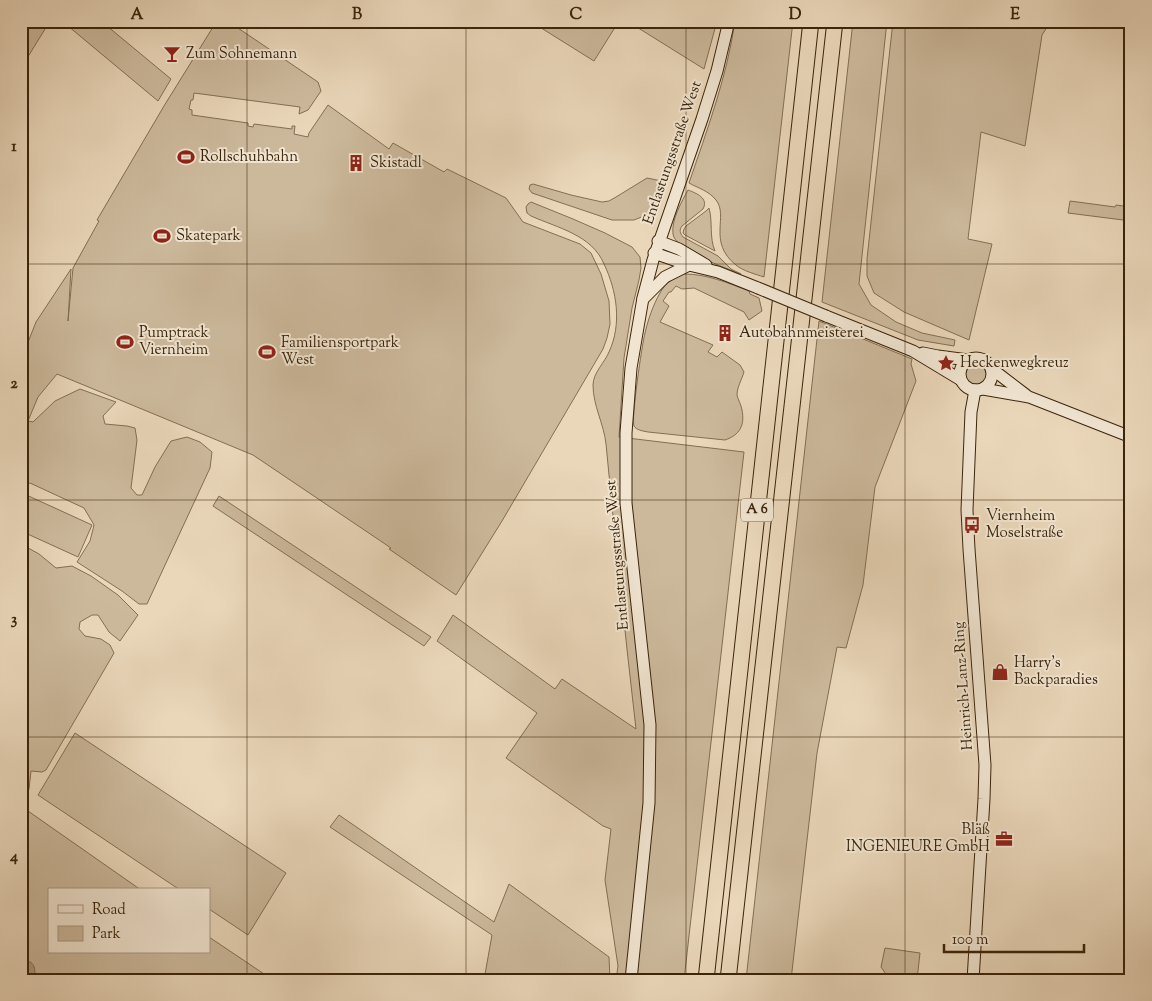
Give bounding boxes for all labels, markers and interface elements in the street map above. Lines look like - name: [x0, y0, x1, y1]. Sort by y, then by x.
- text: A: [131, 4, 144, 27]
- text: B: [352, 4, 362, 27]
- text: C: [570, 4, 583, 27]
- text: D: [789, 4, 802, 27]
- text: E: [1010, 4, 1020, 27]
- bar icon: Zum Sohnemann: [162, 44, 182, 64]
- place label: Zum Sohnemann: [186, 44, 297, 65]
- street label: Entlastungsstraße West: [639, 78, 707, 228]
- text: 1: [11, 136, 17, 159]
- sports icon: Rollschuhbahn: [176, 147, 196, 167]
- place label: Rollschuhbahn: [200, 147, 298, 168]
- building icon: Skistadl: [346, 153, 366, 173]
- place label: Skistadl: [370, 153, 422, 174]
- sports icon: Skatepark: [152, 226, 172, 246]
- place label: Skatepark: [176, 226, 241, 247]
- place label: Pumptrack Viernheim: [139, 323, 209, 361]
- building icon: Autobahnmeisterei: [715, 323, 735, 343]
- place label: Autobahnmeisterei: [739, 323, 864, 344]
- sports icon: Pumptrack Viernheim: [115, 332, 135, 352]
- place label: Familiensportpark West: [281, 333, 399, 371]
- sports icon: Familiensportpark West: [257, 342, 277, 362]
- place icon: Heckenwegkreuz: [936, 353, 956, 373]
- place label: Heckenwegkreuz: [960, 353, 1069, 374]
- text: 2: [10, 373, 18, 396]
- street label: Entlastungsstraße West: [601, 479, 635, 631]
- road number: A 6: [741, 498, 773, 522]
- place label: Viernheim Moselstraße: [986, 506, 1063, 544]
- bus stop icon: Viernheim Moselstraße: [962, 515, 982, 535]
- text: 3: [11, 609, 18, 632]
- street label: Heinrich-Lanz-Ring: [949, 621, 979, 751]
- place label: Harry's Backparadies: [1014, 653, 1098, 691]
- shop icon: Harry's Backparadies: [990, 662, 1010, 682]
- place label: Bläß INGENIEURE GmbH: [846, 820, 990, 858]
- office icon: Bläß INGENIEURE GmbH: [994, 829, 1014, 849]
- text: 4: [9, 846, 18, 869]
- legend: [48, 888, 210, 954]
- text: Road: [92, 900, 126, 921]
- scale bar: [944, 921, 1084, 953]
- text: Park: [92, 924, 121, 945]
- text: 100 m: [952, 930, 989, 951]

